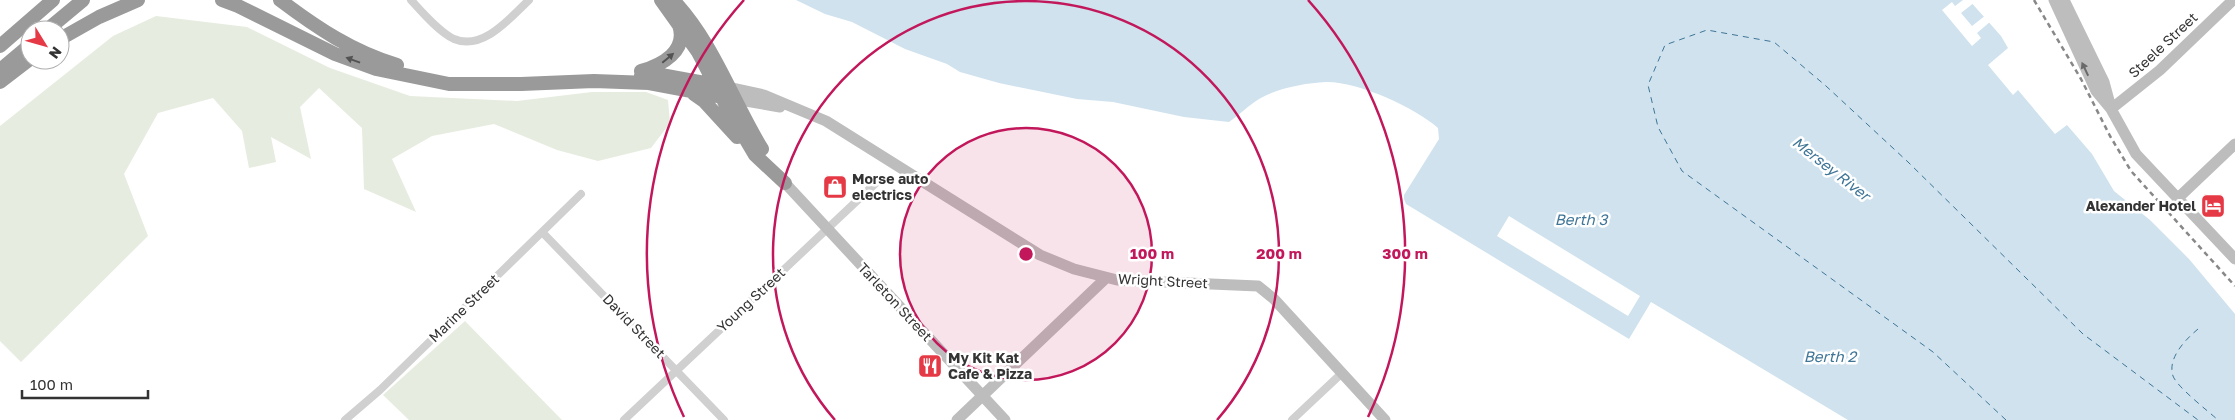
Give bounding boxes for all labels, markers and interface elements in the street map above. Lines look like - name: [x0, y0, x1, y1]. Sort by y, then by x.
- street label: Steele Street: [2125, 8, 2201, 81]
- north arrow: [20, 20, 70, 70]
- text: N: [46, 44, 66, 62]
- one-way arrow: [662, 52, 675, 63]
- one-way arrow: [346, 56, 361, 63]
- one-way arrow: [2081, 61, 2089, 76]
- water label: Mersey River: [1789, 133, 1875, 206]
- place label: Morse auto electrics: [852, 170, 928, 203]
- shop icon: Morse auto electrics: [822, 174, 848, 200]
- hotel icon: Alexander Hotel: [2200, 193, 2226, 219]
- place label: Alexander Hotel: [2086, 197, 2196, 214]
- water label: Berth 3: [1555, 210, 1609, 228]
- text: 100 m: [1130, 244, 1174, 262]
- text: 200 m: [1256, 244, 1302, 262]
- text: 300 m: [1382, 244, 1428, 262]
- centre of rings: [1017, 245, 1035, 263]
- street label: Tarleton Street: [855, 259, 936, 344]
- street label: Young Street: [713, 264, 788, 335]
- street label: Marine Street: [425, 270, 502, 345]
- street label: Wright Street: [1118, 270, 1208, 291]
- street label: David Street: [600, 290, 669, 361]
- water label: Berth 2: [1804, 347, 1858, 365]
- place label: My Kit Kat Cafe & Pizza: [948, 349, 1032, 382]
- restaurant icon: My Kit Kat Cafe & Pizza: [917, 353, 943, 379]
- scale bar: [22, 368, 149, 400]
- text: 100 m: [30, 375, 73, 393]

